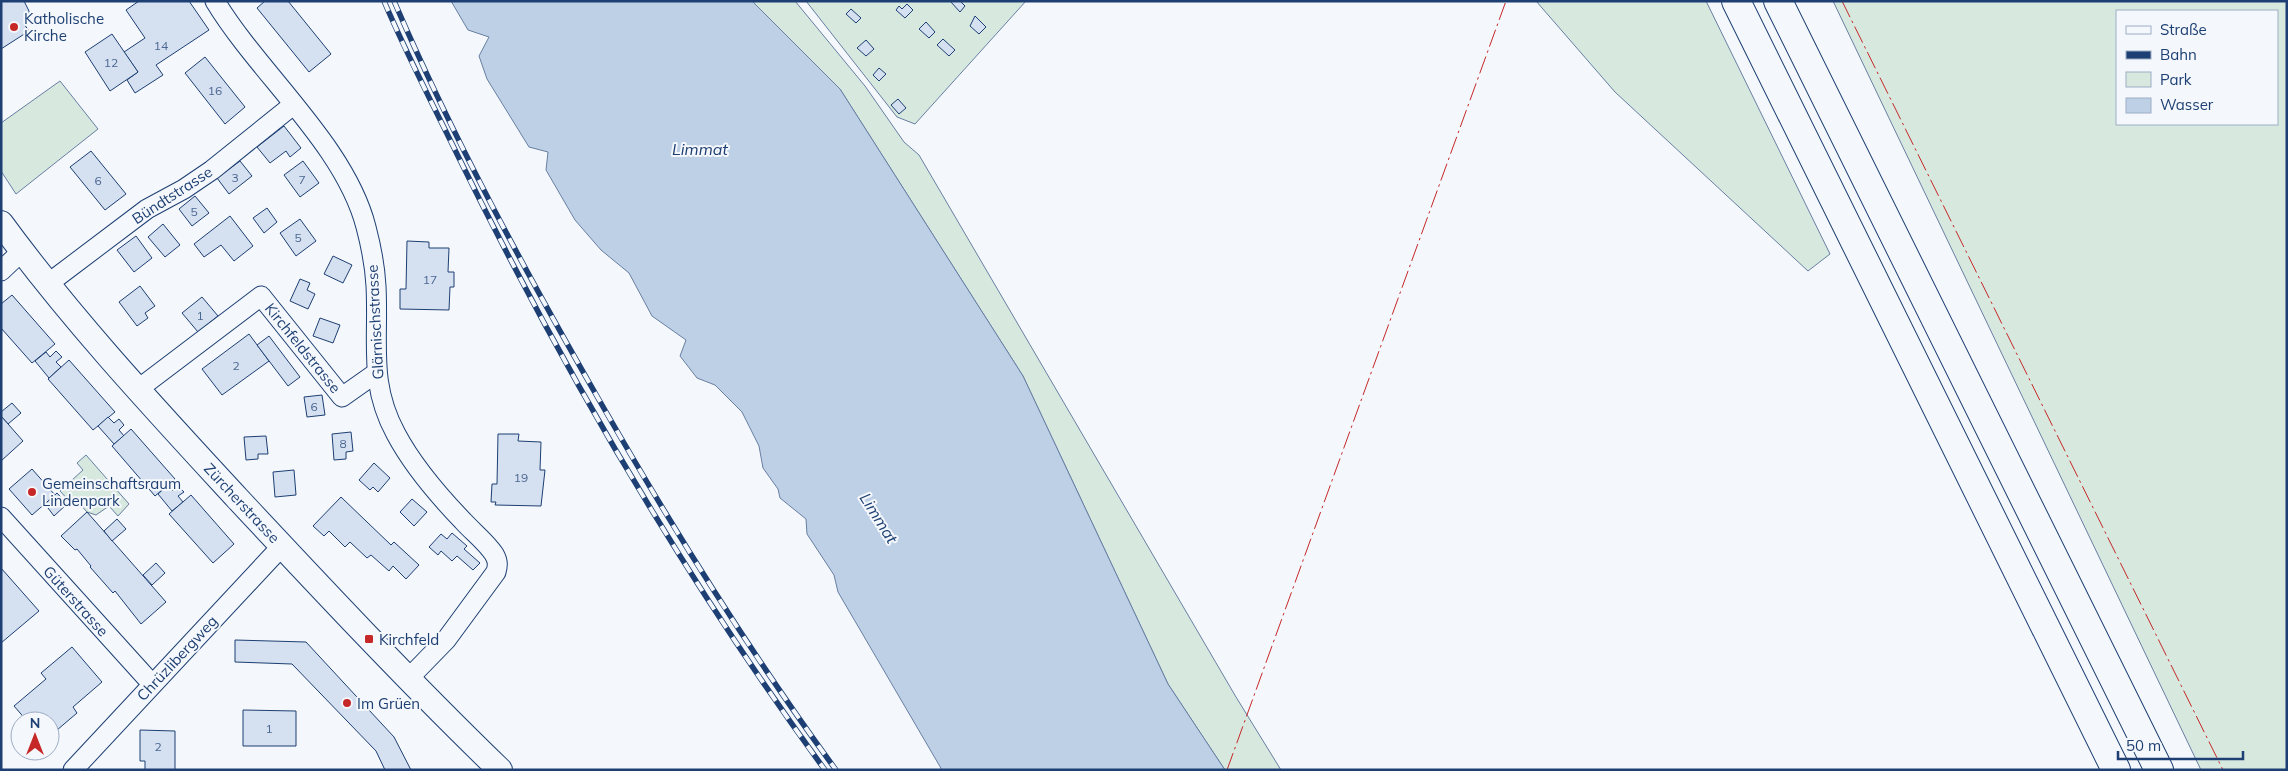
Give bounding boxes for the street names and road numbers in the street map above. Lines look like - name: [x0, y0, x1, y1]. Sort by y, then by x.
- street label: Bündtstrasse: [128, 162, 216, 228]
- street label: Glärnischstrasse: [363, 264, 387, 380]
- street label: Kirchfeldstrasse: [261, 299, 345, 397]
- street label: Zürcherstrasse: [200, 459, 284, 547]
- street label: Güterstrasse: [39, 562, 113, 640]
- street label: Chrüzlibergweg: [133, 611, 221, 705]

